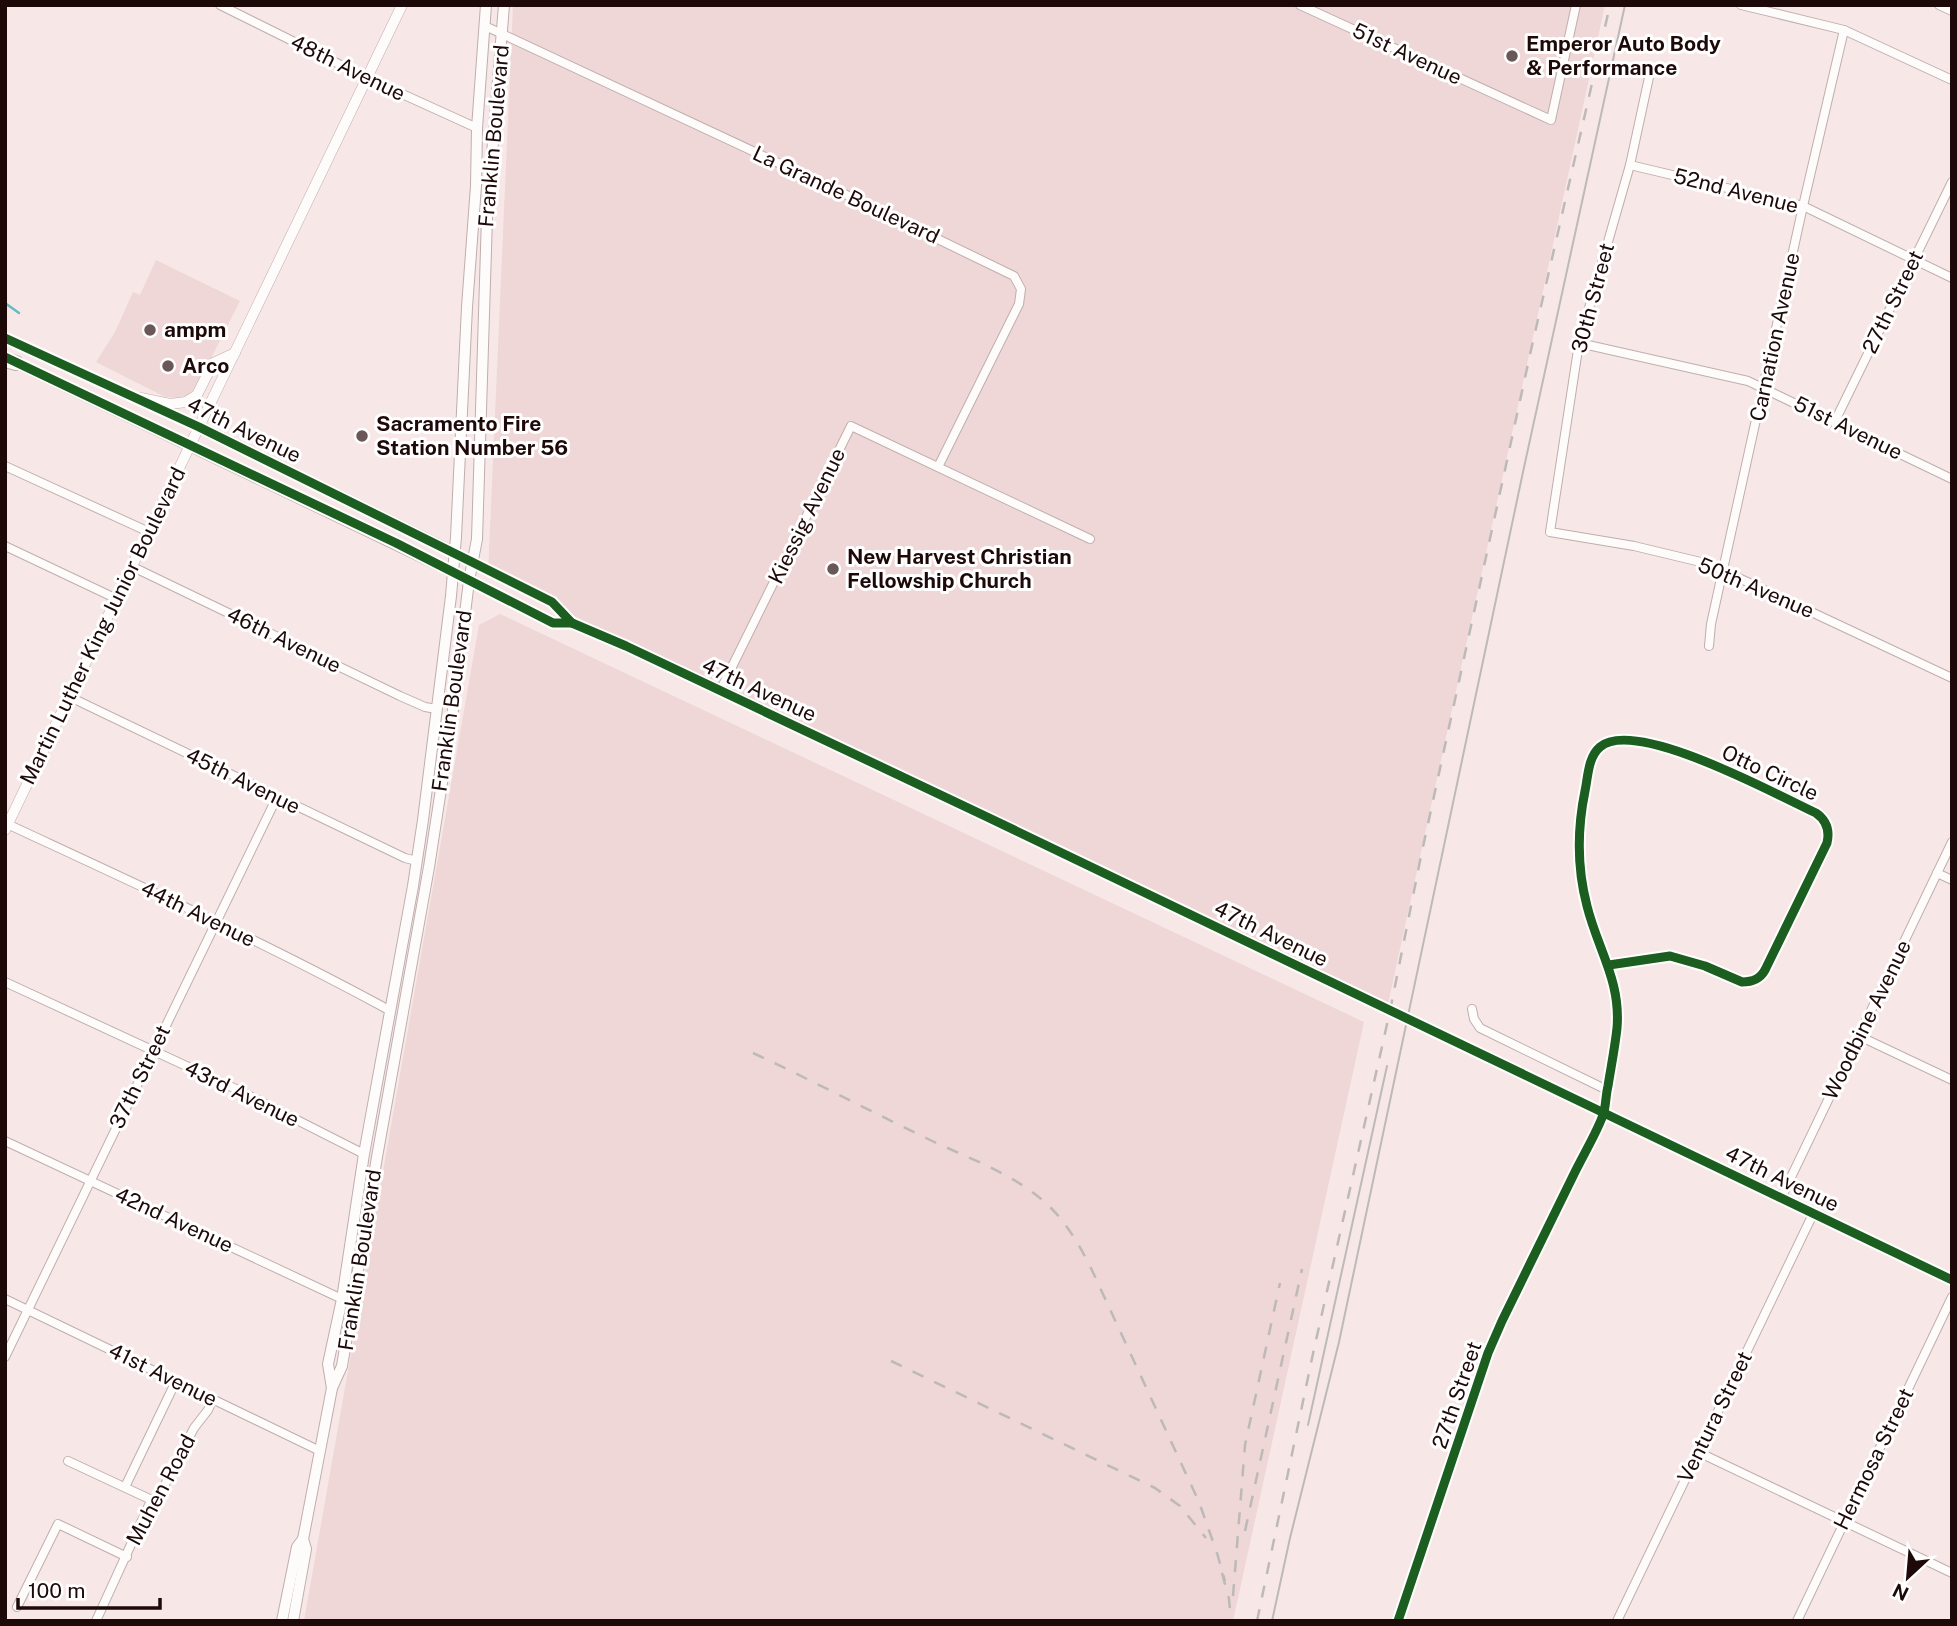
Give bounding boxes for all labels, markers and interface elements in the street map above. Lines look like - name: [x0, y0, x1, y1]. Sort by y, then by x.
- street label: 51st Avenue: [1349, 17, 1466, 90]
- street label: 48th Avenue: [287, 29, 410, 106]
- place label: Emperor Auto Body & Performance: [1526, 31, 1721, 80]
- street label: Franklin Boulevard: [473, 44, 514, 228]
- marker: Emperor Auto Body & Performance: [1504, 48, 1520, 64]
- street label: La Grande Boulevard: [749, 140, 944, 249]
- street label: 52nd Avenue: [1671, 163, 1801, 218]
- street label: 30th Street: [1566, 240, 1619, 356]
- street label: 27th Street: [1857, 246, 1928, 358]
- street label: Carnation Avenue: [1744, 250, 1805, 424]
- place label: ampm: [164, 317, 226, 342]
- marker: ampm: [142, 322, 158, 338]
- place label: Arco: [182, 353, 229, 378]
- marker: Arco: [160, 358, 176, 374]
- street label: 51st Avenue: [1790, 390, 1907, 465]
- street label: 47th Avenue: [183, 391, 305, 468]
- place label: Sacramento Fire Station Number 56: [376, 411, 568, 460]
- marker: Sacramento Fire Station Number 56: [354, 428, 370, 444]
- street label: Kiessig Avenue: [763, 444, 850, 588]
- street label: Martin Luther King Junior Boulevard: [15, 463, 190, 789]
- place label: New Harvest Christian Fellowship Church: [847, 544, 1072, 593]
- street label: 50th Avenue: [1694, 552, 1818, 623]
- marker: New Harvest Christian Fellowship Church: [825, 561, 841, 577]
- street label: 46th Avenue: [223, 601, 345, 678]
- street label: Franklin Boulevard: [426, 609, 477, 793]
- street label: 47th Avenue: [698, 652, 820, 727]
- street label: Otto Circle: [1718, 739, 1823, 806]
- street label: 45th Avenue: [182, 742, 304, 819]
- street label: 44th Avenue: [137, 875, 259, 952]
- street label: 47th Avenue: [1210, 895, 1332, 972]
- street label: Woodbine Avenue: [1817, 936, 1916, 1104]
- street label: 37th Street: [104, 1021, 175, 1133]
- street label: 43rd Avenue: [181, 1055, 304, 1132]
- street label: 47th Avenue: [1721, 1140, 1843, 1217]
- street label: Franklin Boulevard: [333, 1168, 386, 1352]
- street label: 42nd Avenue: [111, 1181, 237, 1258]
- street label: 41st Avenue: [105, 1338, 222, 1412]
- street label: 27th Street: [1427, 1338, 1487, 1452]
- street label: Ventura Street: [1672, 1347, 1757, 1487]
- street label: Hermosa Street: [1828, 1384, 1919, 1534]
- street label: Muhen Road: [121, 1430, 200, 1549]
- north arrow: [1873, 1542, 1943, 1612]
- scale bar: [18, 1566, 159, 1610]
- text: 100 m: [28, 1578, 85, 1603]
- text: N: [1889, 1579, 1912, 1605]

